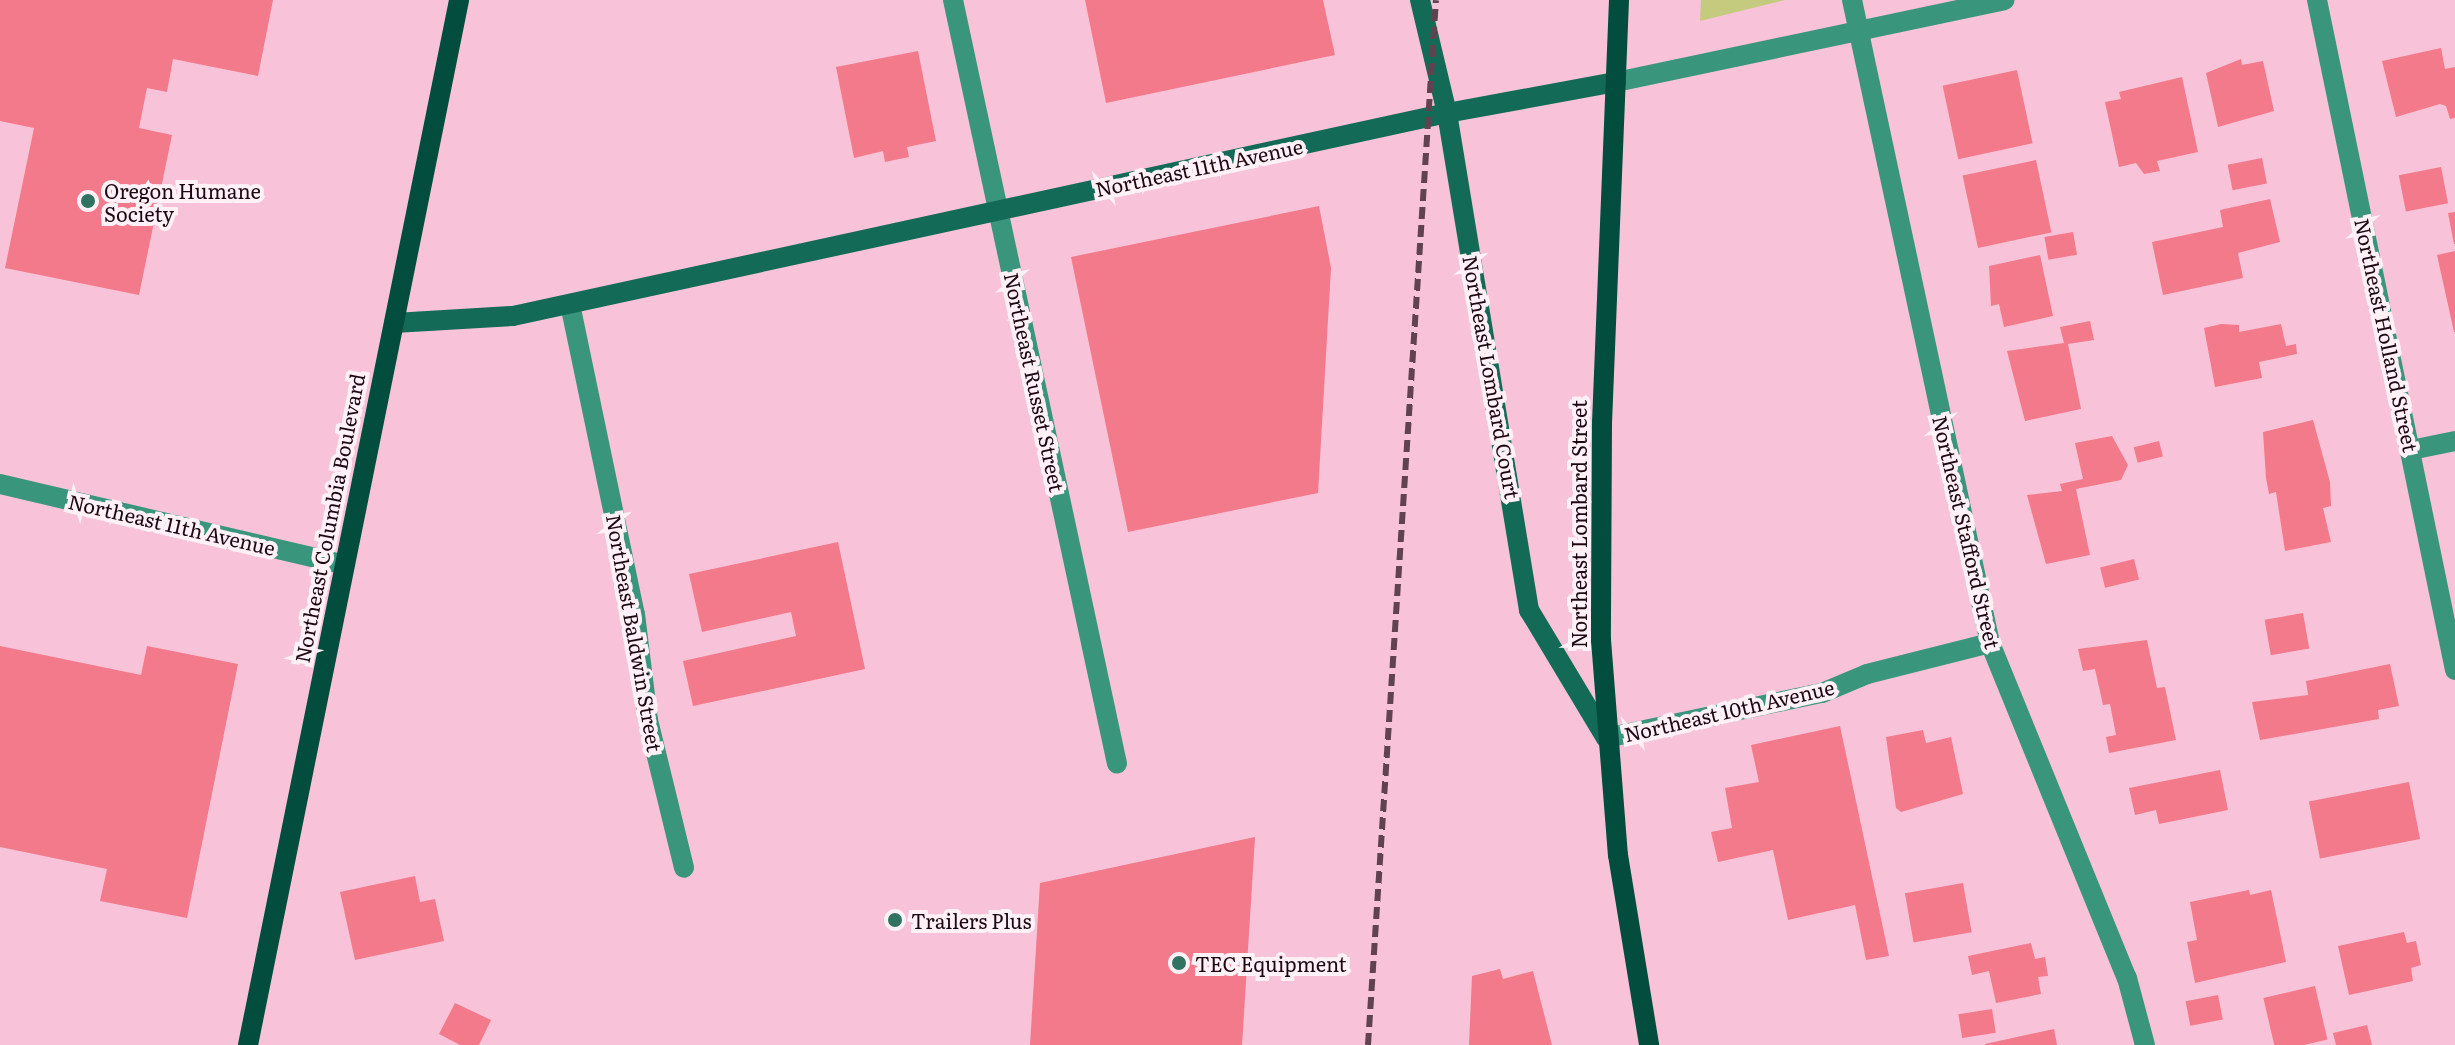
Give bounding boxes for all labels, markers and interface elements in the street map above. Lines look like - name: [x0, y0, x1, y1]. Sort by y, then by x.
- street label: Northeast 11th Avenue: [1093, 133, 1305, 201]
- place label: Oregon Humane Society: [104, 178, 261, 225]
- marker: Oregon Humane Society: [79, 192, 97, 210]
- street label: Northeast Holland Street: [2350, 216, 2424, 454]
- street label: Northeast Lombard Court: [1459, 253, 1525, 501]
- street label: Northeast Russet Street: [1000, 270, 1070, 494]
- street label: Northeast Columbia Boulevard: [289, 371, 369, 665]
- street label: Northeast Lombard Street: [1566, 400, 1590, 648]
- street label: Northeast Stafford Street: [1928, 413, 2006, 651]
- street label: Northeast 11th Avenue: [66, 489, 278, 559]
- street label: Northeast Baldwin Street: [602, 512, 668, 754]
- street label: Northeast 10th Avenue: [1622, 674, 1836, 746]
- place label: Trailers Plus: [911, 908, 1031, 932]
- marker: Trailers Plus: [886, 911, 904, 929]
- place label: TEC Equipment: [1195, 951, 1347, 975]
- marker: TEC Equipment: [1170, 954, 1188, 972]

